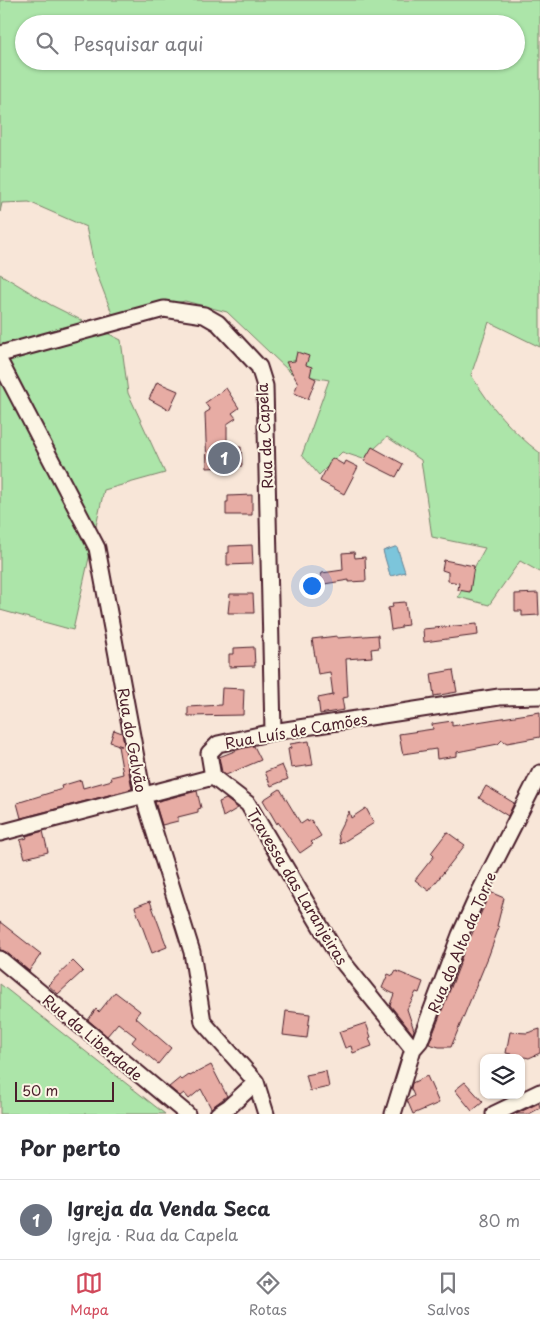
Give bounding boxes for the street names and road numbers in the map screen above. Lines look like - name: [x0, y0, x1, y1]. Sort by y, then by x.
- street label: Rua da Capela: [250, 382, 278, 489]
- street label: Rua do Galvão: [112, 686, 154, 794]
- street label: Rua Luís de Camões: [223, 706, 369, 754]
- street label: Travessa das Laranjeiras: [242, 803, 354, 969]
- street label: Rua do Alto da Torre: [421, 868, 501, 1016]
- street label: Rua da Liberdade: [38, 988, 148, 1086]

